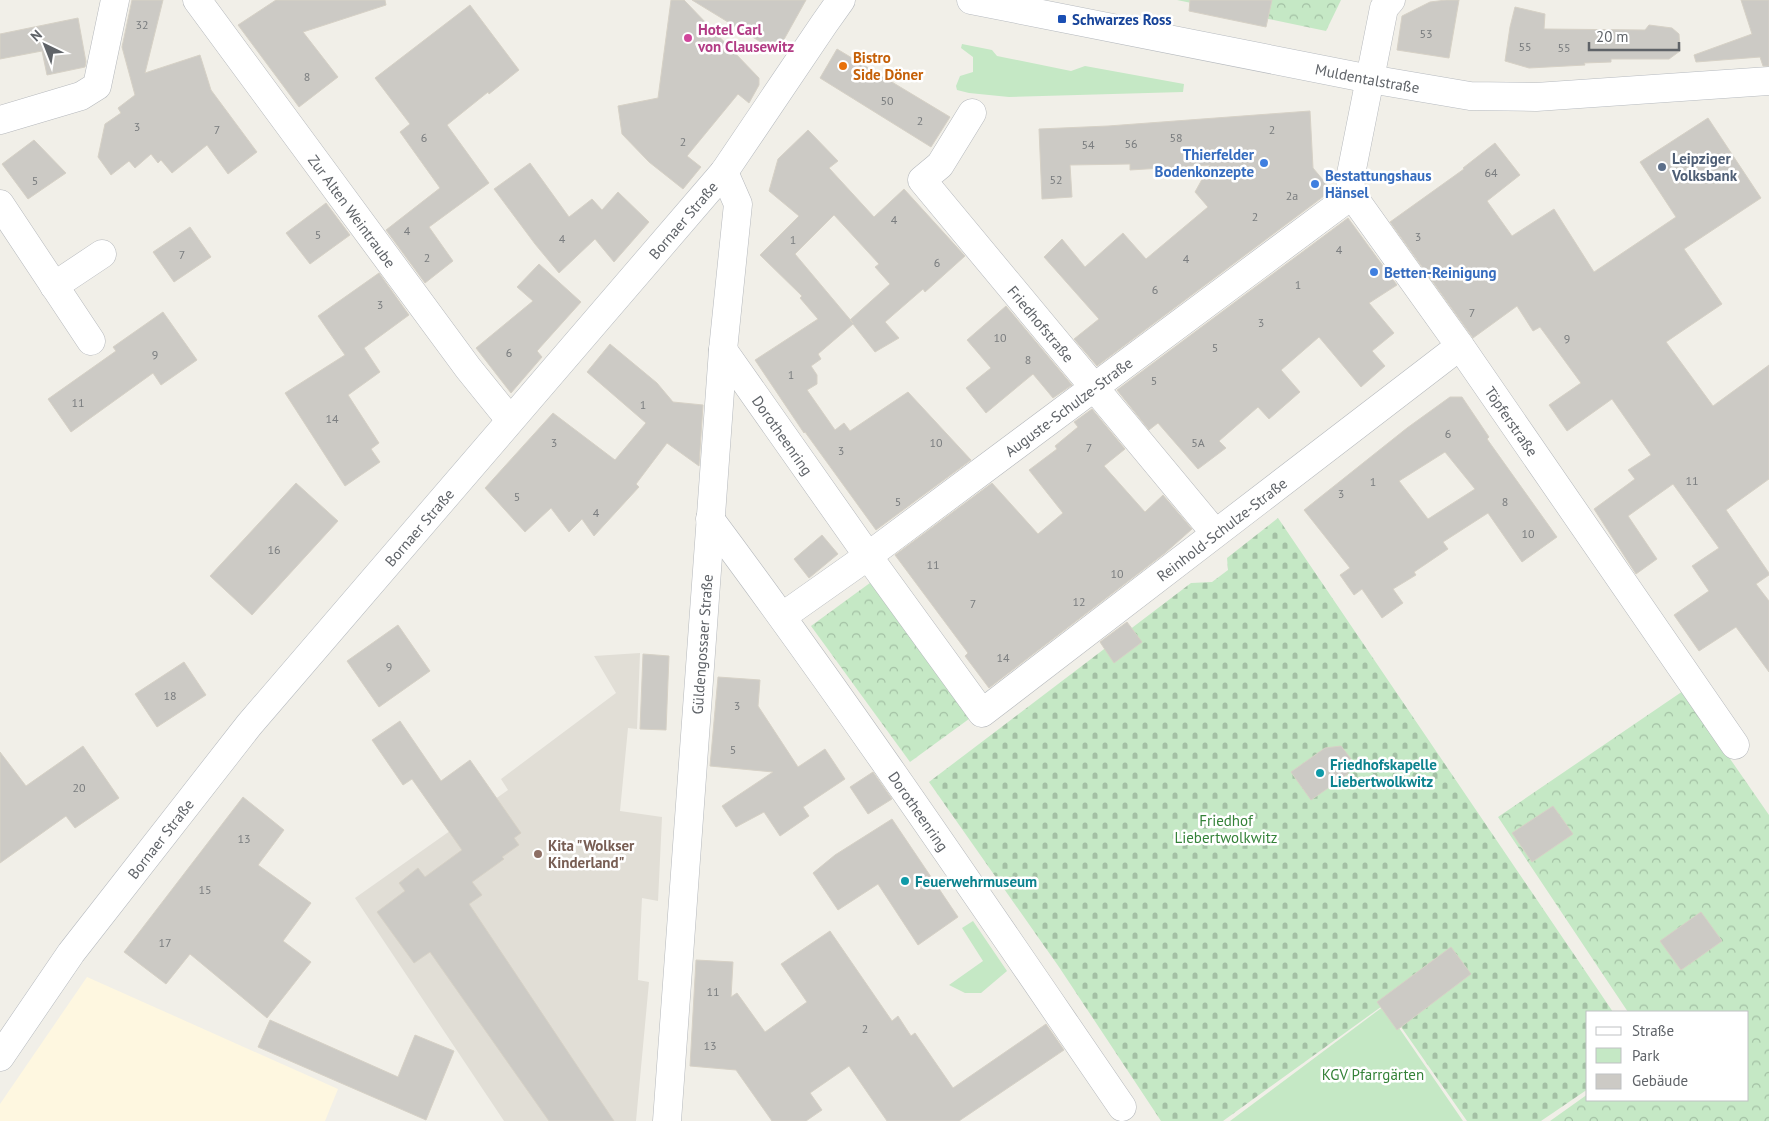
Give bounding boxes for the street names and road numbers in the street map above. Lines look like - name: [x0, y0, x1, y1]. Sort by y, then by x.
- street label: Muldentalstraße: [1314, 59, 1421, 97]
- street label: Zur Alten Weintraube: [305, 151, 400, 271]
- street label: Bornaer Straße: [644, 177, 721, 263]
- street label: Friedhofstraße: [1004, 281, 1078, 366]
- street label: Auguste-Schulze-Straße: [1001, 353, 1136, 460]
- street label: Töpferstraße: [1481, 383, 1543, 460]
- street label: Dorotheenring: [748, 392, 817, 479]
- street label: Reinhold-Schulze-Straße: [1153, 473, 1291, 585]
- street label: Bornaer Straße: [380, 484, 458, 570]
- street label: Güldengossaer Straße: [687, 573, 716, 715]
- street label: Dorotheenring: [885, 767, 953, 855]
- street label: Bornaer Straße: [123, 795, 197, 883]

